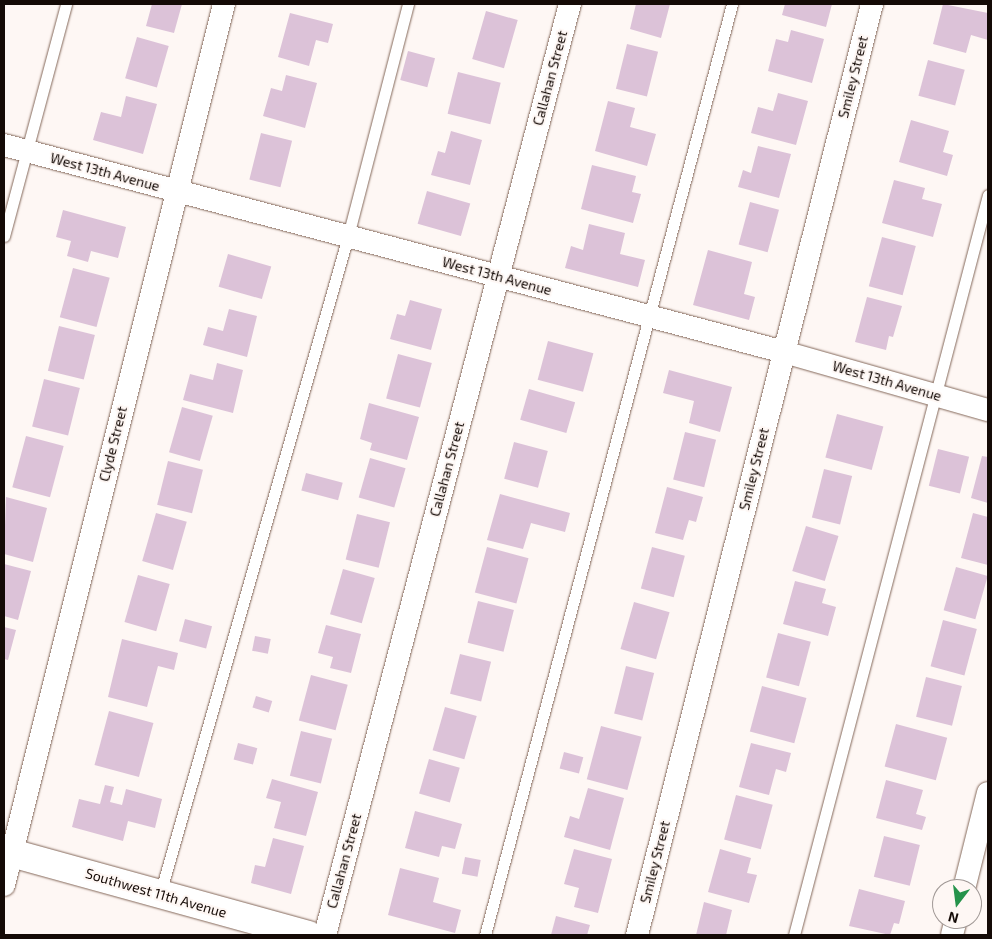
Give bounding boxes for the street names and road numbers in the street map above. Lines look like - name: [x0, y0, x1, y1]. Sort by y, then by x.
- street label: Callahan Street: [529, 29, 571, 127]
- street label: Smiley Street: [835, 34, 871, 120]
- street label: West 13th Avenue: [48, 149, 162, 195]
- street label: West 13th Avenue: [440, 253, 554, 299]
- street label: West 13th Avenue: [830, 357, 944, 405]
- street label: Clyde Street: [96, 405, 130, 483]
- street label: Callahan Street: [426, 420, 468, 518]
- street label: Smiley Street: [736, 426, 772, 512]
- street label: Callahan Street: [323, 812, 365, 910]
- street label: Smiley Street: [637, 819, 673, 905]
- street label: Southwest 11th Avenue: [83, 865, 229, 921]

